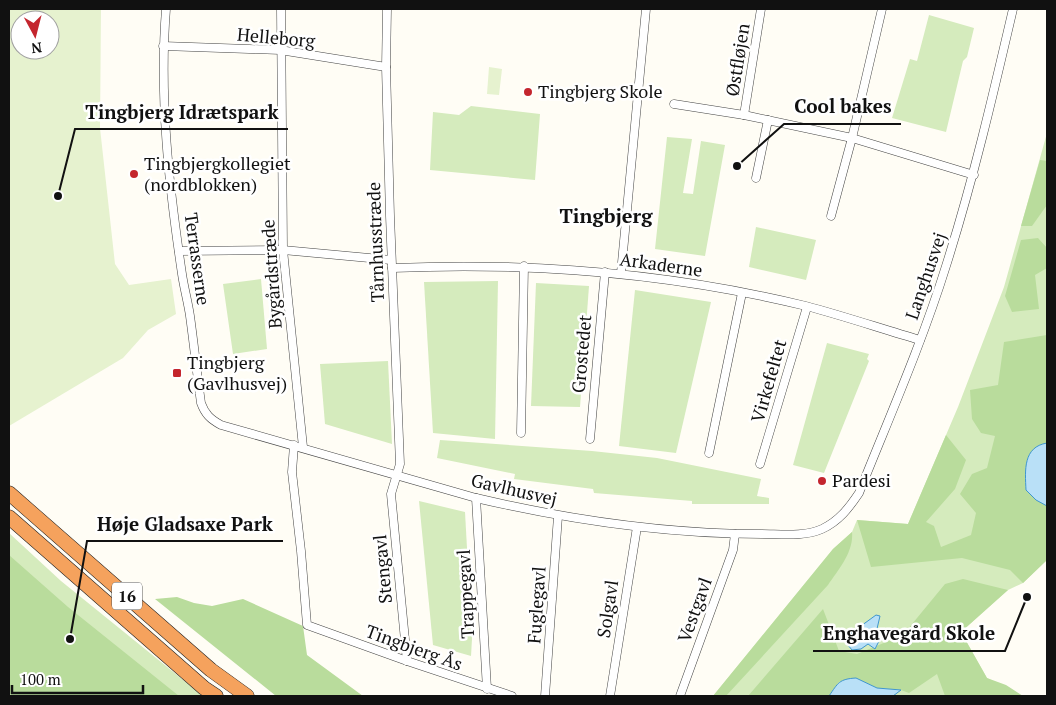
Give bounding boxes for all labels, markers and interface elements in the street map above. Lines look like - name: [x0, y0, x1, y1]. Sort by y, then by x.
- north arrow: [10, 10, 60, 60]
- street label: Østfløjen: [719, 21, 755, 98]
- street label: Helleborg: [236, 22, 317, 52]
- text: N: [30, 38, 43, 59]
- place label: Tingbjerg Skole: [538, 79, 663, 103]
- marker: Tingbjerg Skole: [522, 86, 534, 98]
- callout: Cool bakes: [784, 90, 901, 124]
- text: Cool bakes: [794, 93, 892, 118]
- callout: Tingbjerg Idrætspark: [75, 95, 288, 129]
- text: Tingbjerg Idrætspark: [85, 99, 280, 124]
- place label: Tingbjergkollegiet (nordblokken): [144, 151, 291, 196]
- marker: Tingbjergkollegiet (nordblokken): [128, 168, 140, 180]
- street label: Tårnhusstræde: [361, 182, 389, 303]
- district label: Tingbjerg: [560, 202, 653, 229]
- street label: Terrasserne: [180, 211, 216, 307]
- street label: Bygårdstræde: [255, 218, 287, 330]
- street label: Langhusvej: [899, 229, 951, 323]
- street label: Arkaderne: [618, 246, 704, 282]
- street label: Grostedet: [566, 313, 596, 394]
- street label: Virkefeltet: [745, 336, 791, 425]
- place label: Tingbjerg (Gavlhusvej): [187, 350, 287, 395]
- marker: Tingbjerg (Gavlhusvej): [171, 367, 183, 379]
- street label: Gavlhusvej: [469, 467, 560, 511]
- place label: Pardesi: [832, 468, 891, 492]
- marker: Pardesi: [816, 475, 828, 487]
- callout: Høje Gladsaxe Park: [87, 507, 283, 541]
- text: Høje Gladsaxe Park: [97, 511, 274, 536]
- street label: Stengavl: [367, 534, 397, 605]
- street label: Trappegavl: [451, 549, 479, 639]
- street label: Fuglegavl: [521, 566, 551, 644]
- street label: Vestgavl: [671, 574, 717, 645]
- street label: Solgavl: [591, 578, 623, 639]
- road number: 16: [112, 582, 142, 610]
- callout: Enghavegård Skole: [813, 617, 1005, 651]
- street label: Tingbjerg Ås: [363, 618, 466, 676]
- text: Enghavegård Skole: [823, 620, 995, 645]
- scale bar: [12, 662, 144, 694]
- text: 100 m: [20, 669, 61, 689]

